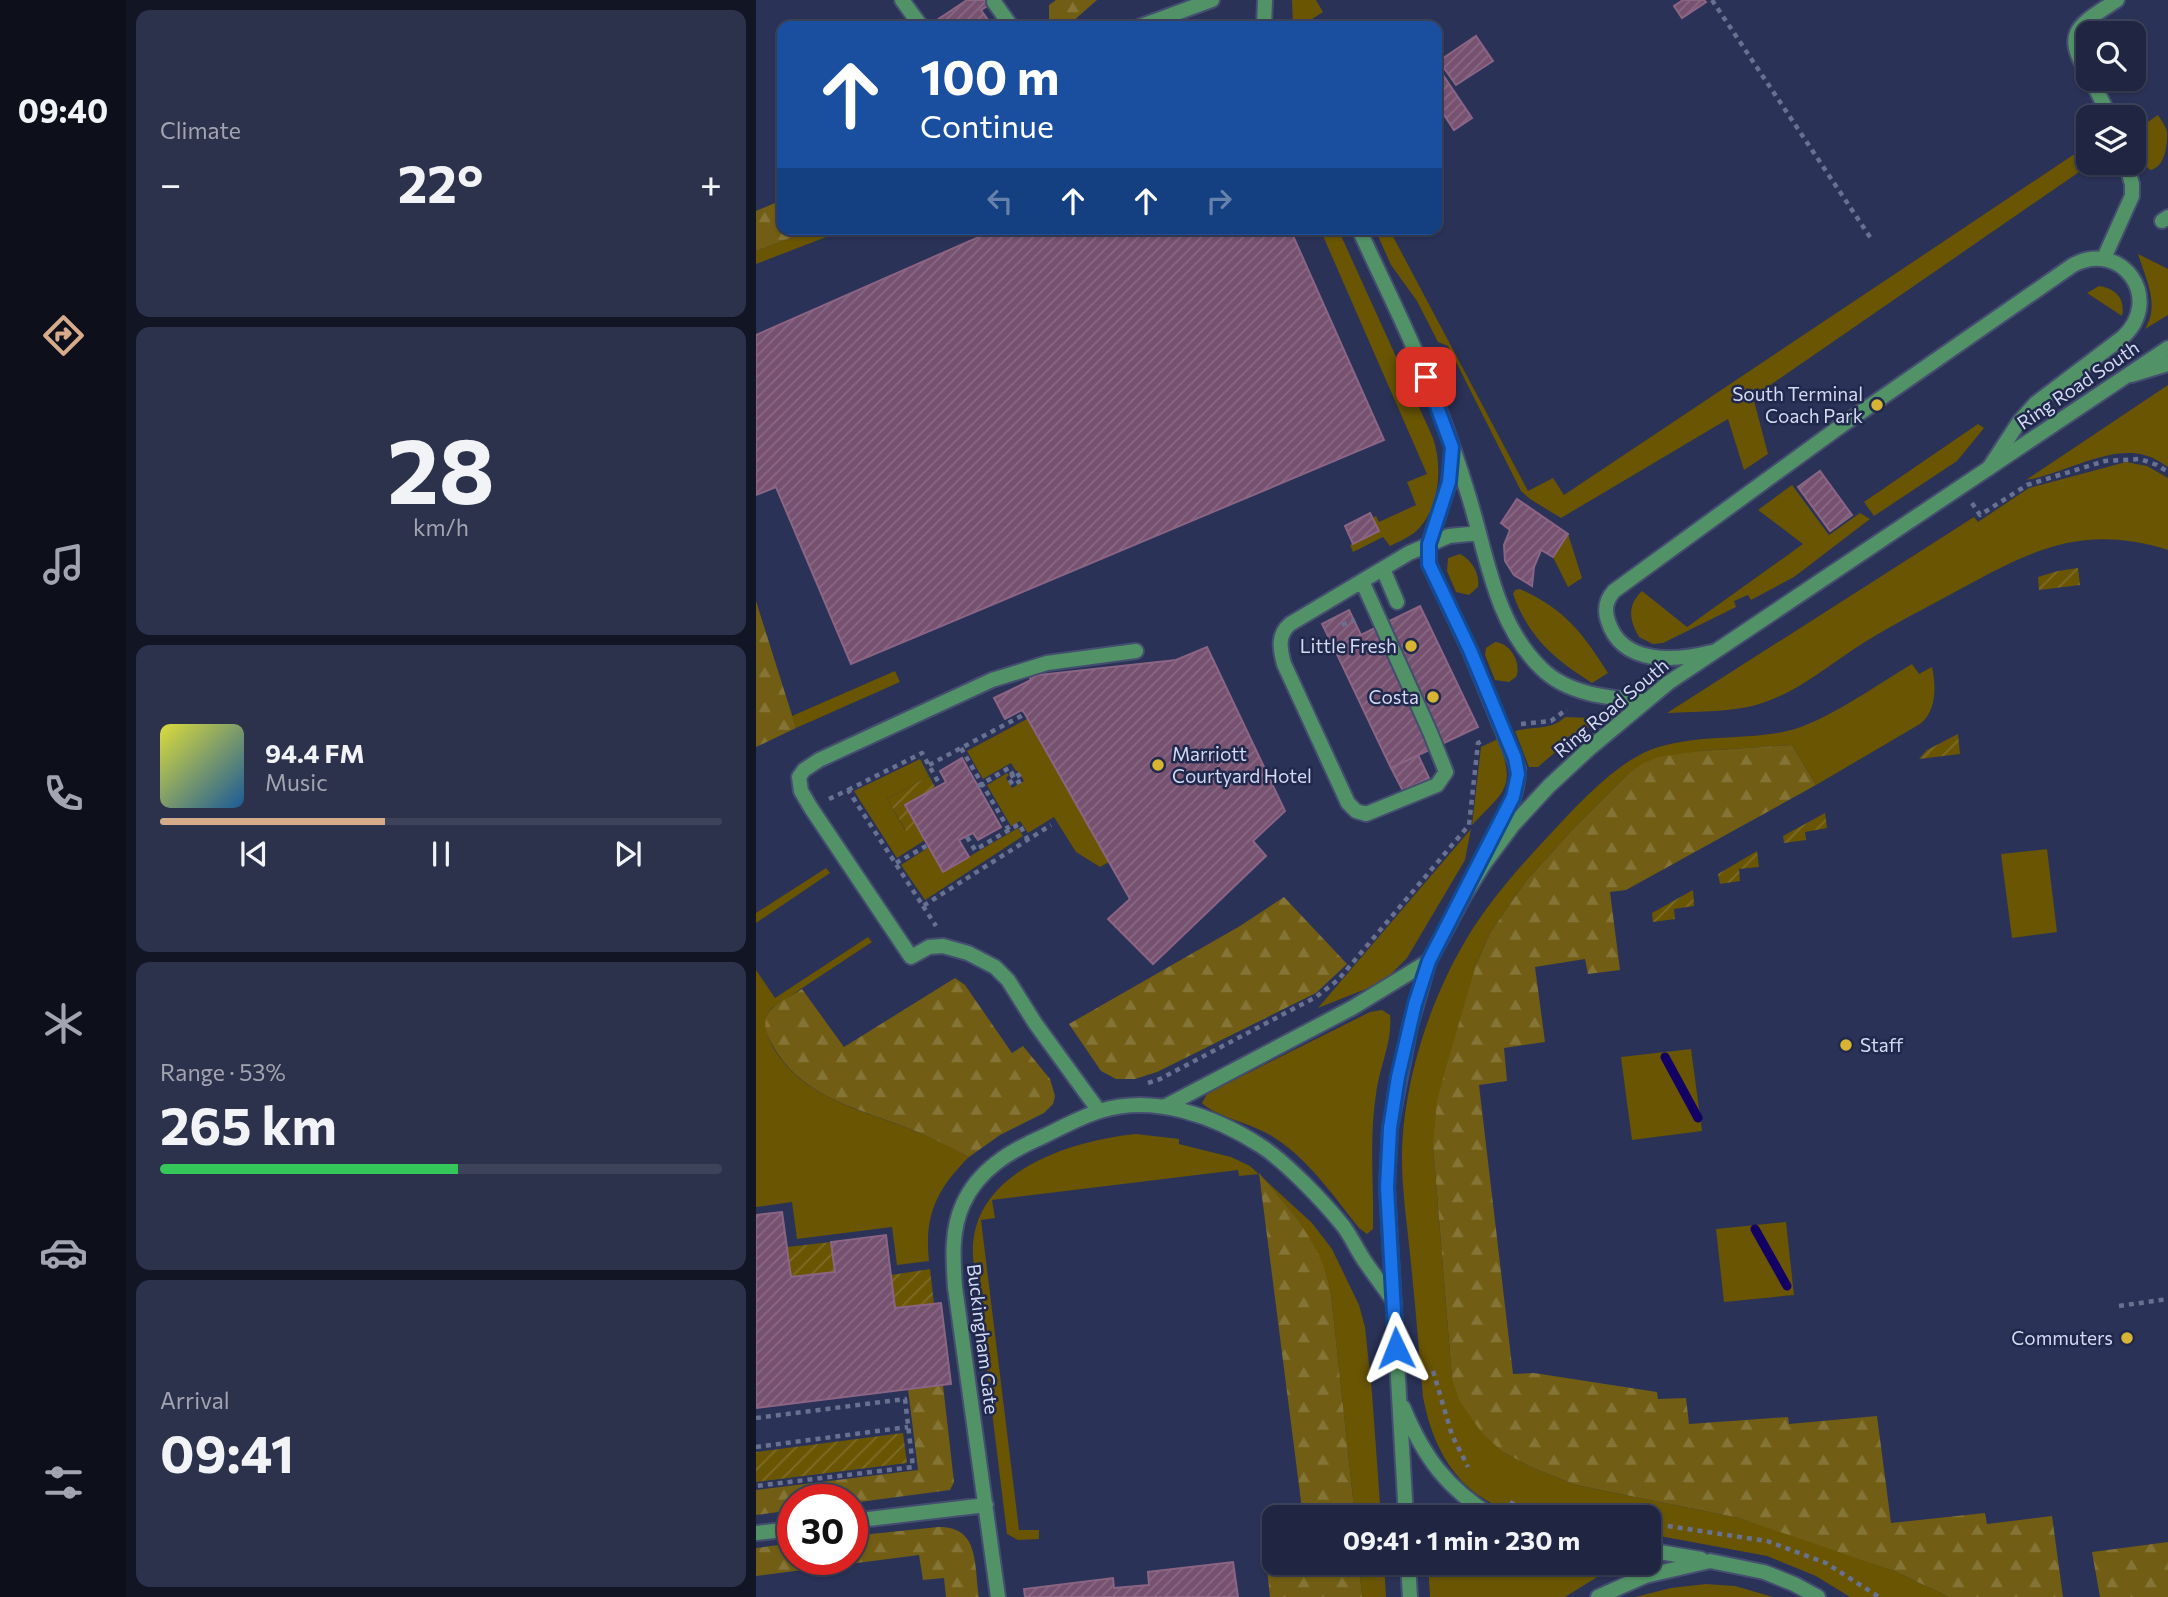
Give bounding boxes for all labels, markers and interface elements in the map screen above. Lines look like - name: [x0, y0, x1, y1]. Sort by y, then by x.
- map controls: [2076, 21, 2146, 175]
- button: search: [2076, 21, 2146, 91]
- text: 100 m: [920, 45, 1059, 105]
- icon: ahead: [805, 49, 896, 140]
- text: 09:40: [18, 90, 108, 130]
- text: Continue: [920, 105, 1054, 145]
- button: layers: [2076, 105, 2146, 175]
- text: Climate: [160, 116, 241, 144]
- text: 22°: [398, 150, 483, 214]
- text: −: [160, 159, 182, 206]
- text: +: [700, 159, 722, 206]
- icon: left: [981, 182, 1019, 220]
- icon: ahead: [1054, 182, 1092, 220]
- icon: ahead: [1127, 182, 1165, 220]
- icon: right: [1200, 182, 1238, 220]
- icon: directions: [39, 311, 88, 360]
- street label: Ring Road South: [2012, 335, 2143, 434]
- pin: [1396, 347, 1456, 407]
- icon: arrive: [1407, 358, 1445, 396]
- place label: South Terminal Coach Park: [1732, 382, 1863, 427]
- marker: South Terminal Coach Park: [1869, 397, 1885, 413]
- text: 28: [387, 411, 495, 523]
- text: km/h: [413, 513, 469, 541]
- icon: music: [39, 540, 88, 589]
- place label: Little Fresh: [1300, 634, 1397, 657]
- marker: Little Fresh: [1403, 638, 1419, 654]
- street label: Ring Road South: [1549, 653, 1673, 762]
- place label: Costa: [1369, 685, 1419, 708]
- marker: Costa: [1425, 689, 1441, 705]
- text: 94.4 FM: [265, 737, 365, 768]
- place label: Marriott Courtyard Hotel: [1172, 742, 1312, 787]
- marker: Marriott Courtyard Hotel: [1150, 757, 1166, 773]
- text: Music: [265, 768, 328, 796]
- icon: phone: [39, 769, 88, 818]
- icon: previous: [235, 835, 273, 873]
- icon: pause: [422, 835, 460, 873]
- icon: next: [609, 835, 647, 873]
- icon: climate: [39, 999, 88, 1048]
- place label: Staff: [1860, 1033, 1904, 1056]
- marker: Staff: [1838, 1037, 1854, 1053]
- text: Range · 53%: [160, 1058, 286, 1086]
- text: 265 km: [160, 1092, 337, 1156]
- icon: car: [39, 1228, 88, 1277]
- street label: Buckingham Gate: [963, 1262, 1004, 1415]
- position arrow: [1359, 1311, 1433, 1385]
- place label: Commuters: [2011, 1326, 2113, 1349]
- marker: Commuters: [2119, 1330, 2135, 1346]
- text: Arrival: [160, 1386, 230, 1414]
- text: 09:41: [160, 1420, 294, 1484]
- icon: filters: [39, 1458, 88, 1507]
- speed limit sign: 30: [777, 1484, 868, 1575]
- text: 09:41 · 1 min · 230 m: [1343, 1524, 1580, 1555]

